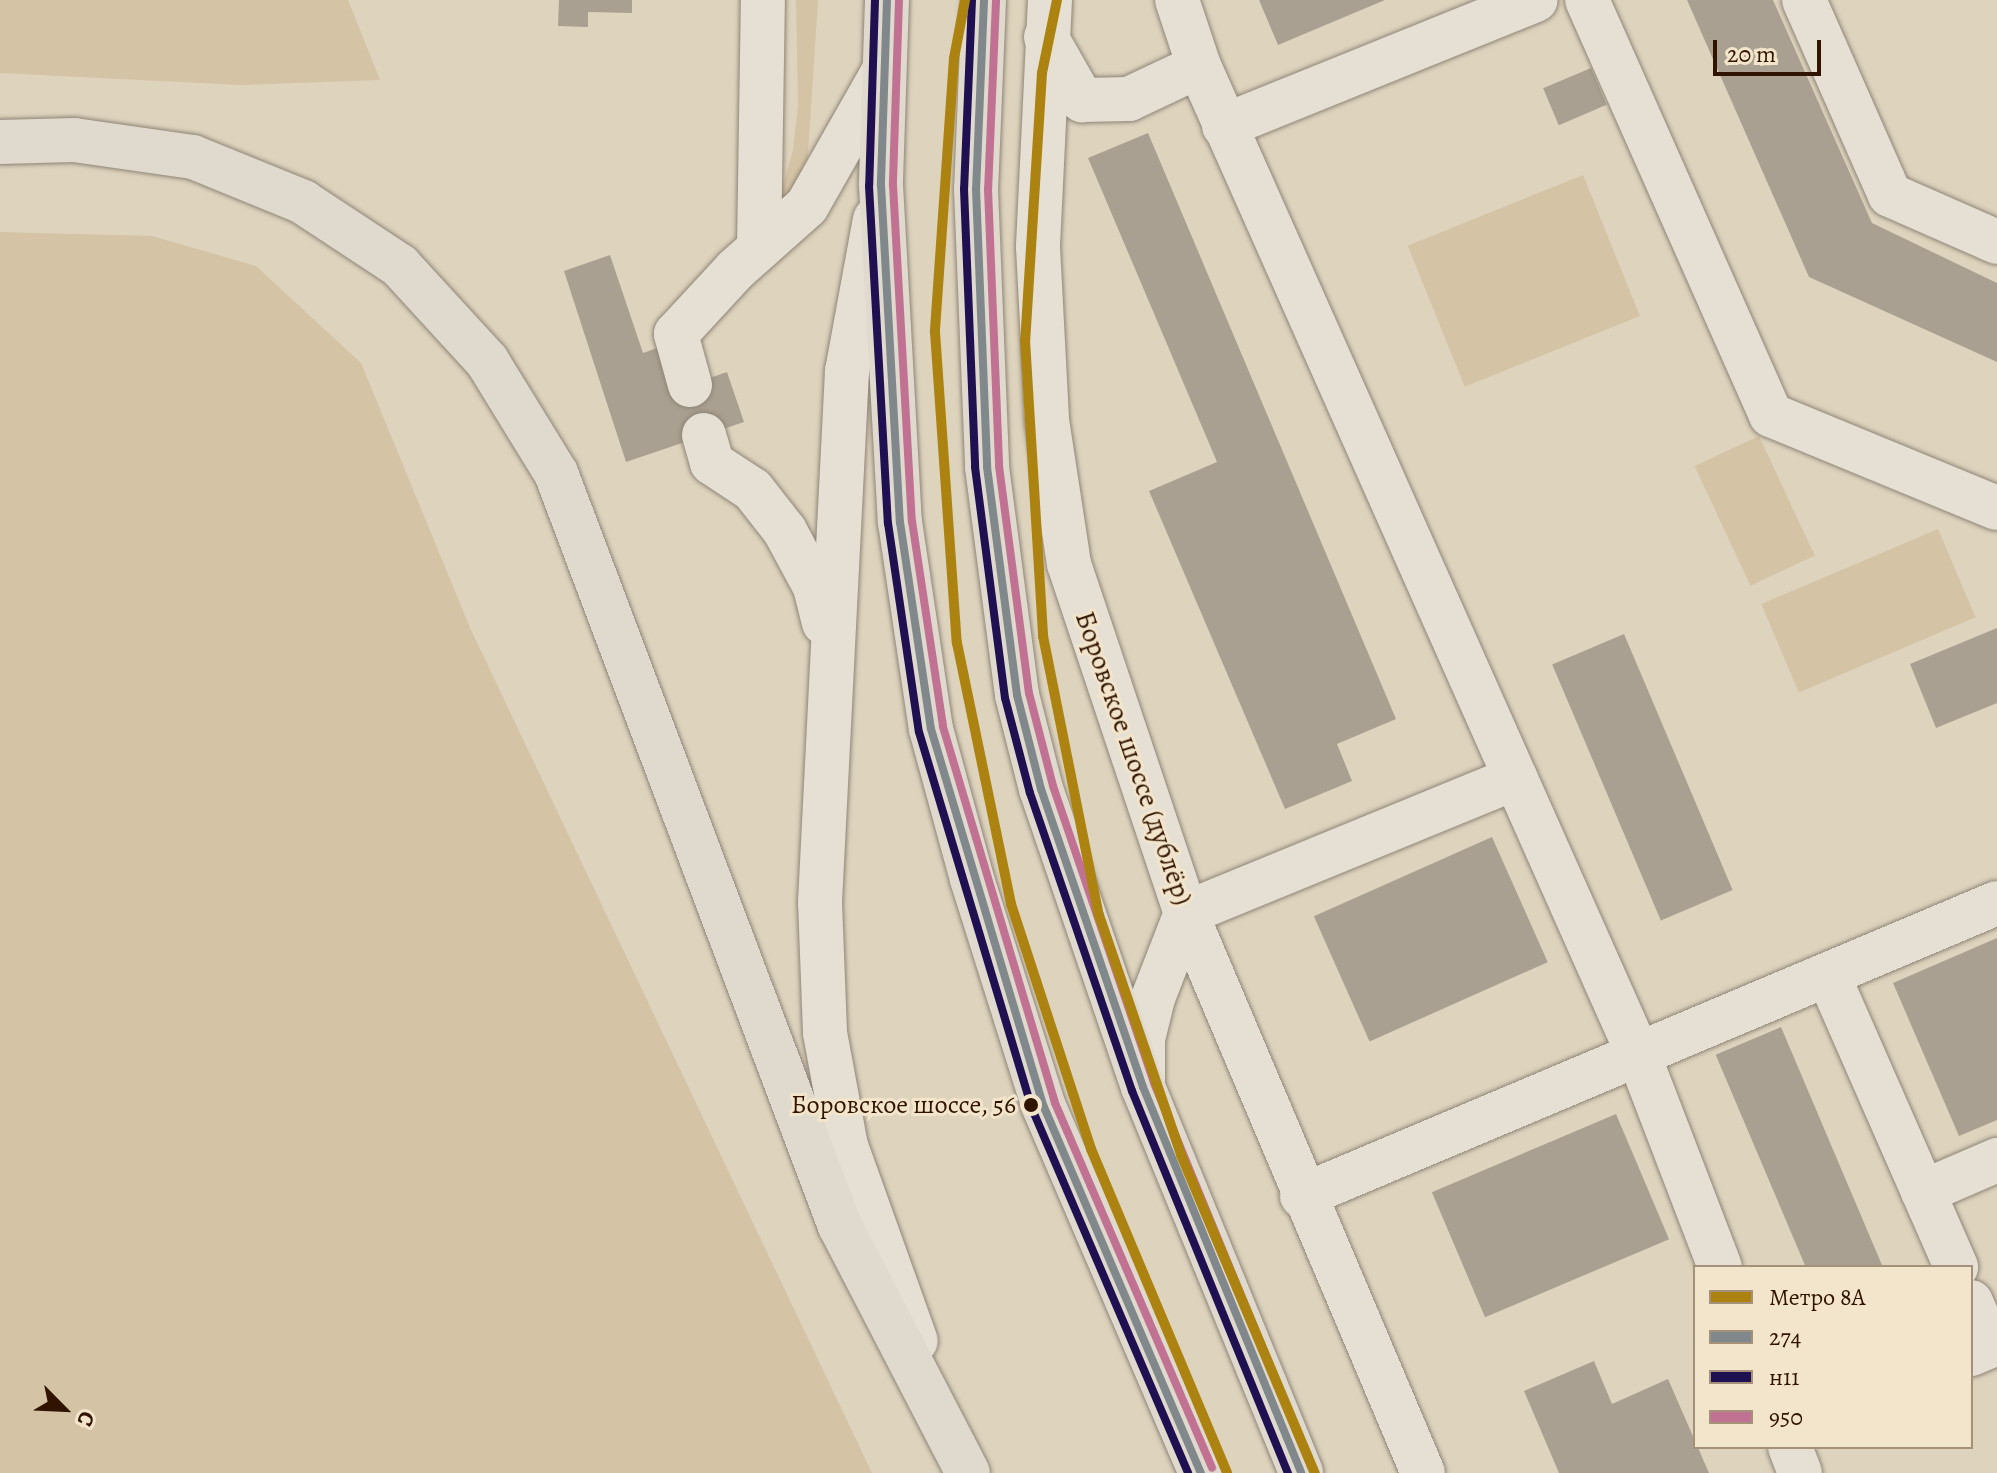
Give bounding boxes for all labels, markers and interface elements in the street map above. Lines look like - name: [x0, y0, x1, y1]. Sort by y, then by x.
- scale bar: [1717, 24, 1825, 74]
- text: 20 m: [1727, 38, 1776, 70]
- street label: Боровское шоссе (дублёр): [1068, 607, 1200, 909]
- place label: Боровское шоссе, 56: [791, 1089, 1016, 1121]
- marker: Боровское шоссе, 56: [1023, 1097, 1039, 1113]
- legend: [1693, 1265, 1973, 1449]
- text: Метро 8А: [1769, 1281, 1866, 1313]
- text: 274: [1769, 1321, 1801, 1353]
- text: н11: [1769, 1361, 1799, 1393]
- north arrow: [24, 1369, 104, 1449]
- text: 950: [1769, 1401, 1803, 1433]
- text: С: [69, 1406, 102, 1431]

